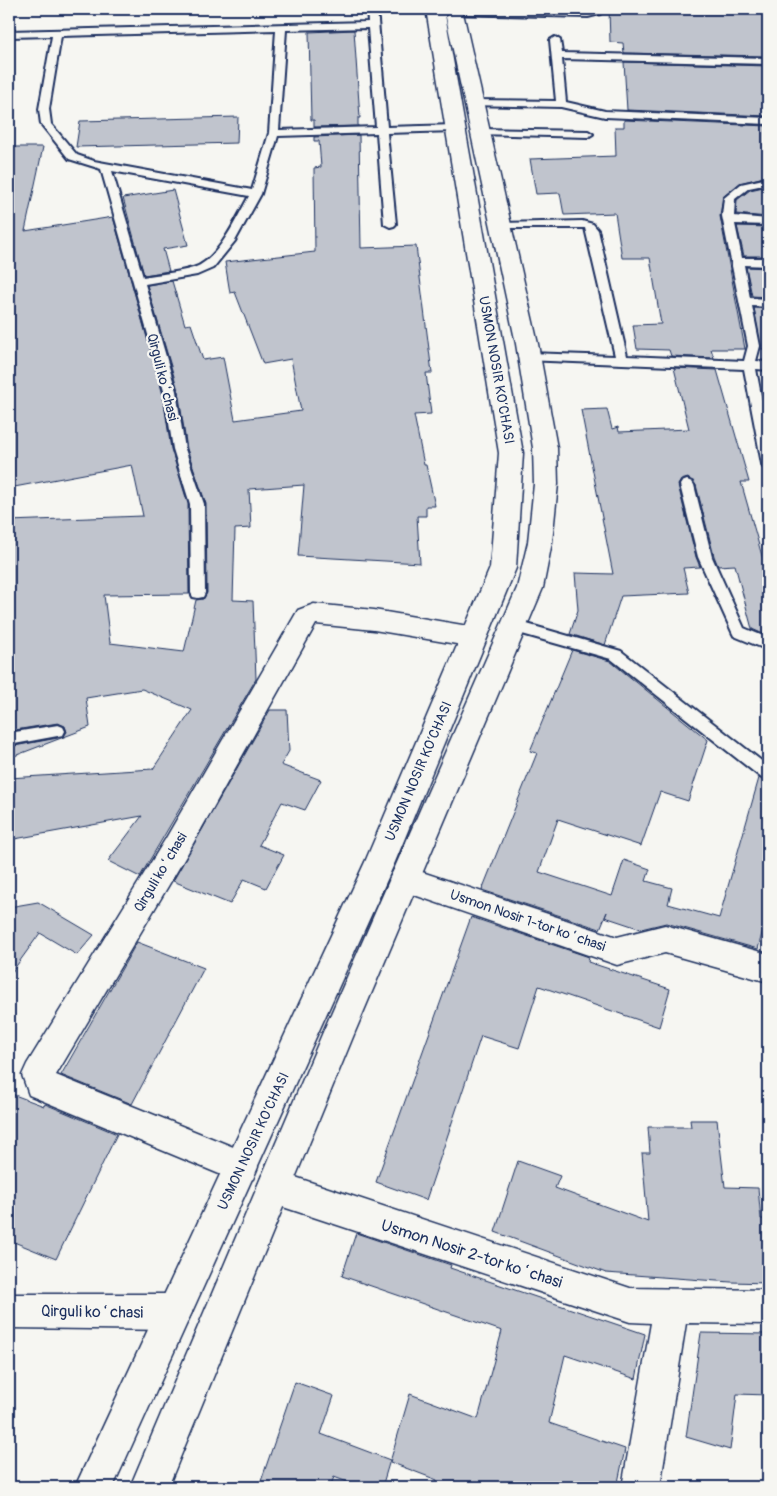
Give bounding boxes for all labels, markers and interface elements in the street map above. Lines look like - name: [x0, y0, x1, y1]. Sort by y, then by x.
- street label: USMON NOSIR KO‘CHASI: [475, 295, 518, 445]
- street label: Qirguli koʻchasi: [143, 332, 182, 423]
- street label: USMON NOSIR KO‘CHASI: [381, 699, 456, 843]
- street label: Qirguli koʻchasi: [130, 829, 191, 915]
- street label: Usmon Nosir 1-tor koʻchasi: [448, 886, 608, 955]
- street label: USMON NOSIR KO‘CHASI: [214, 1070, 293, 1213]
- street label: Usmon Nosir 2-tor koʻchasi: [379, 1215, 565, 1293]
- street label: Qirguli koʻchasi: [41, 1301, 144, 1323]

